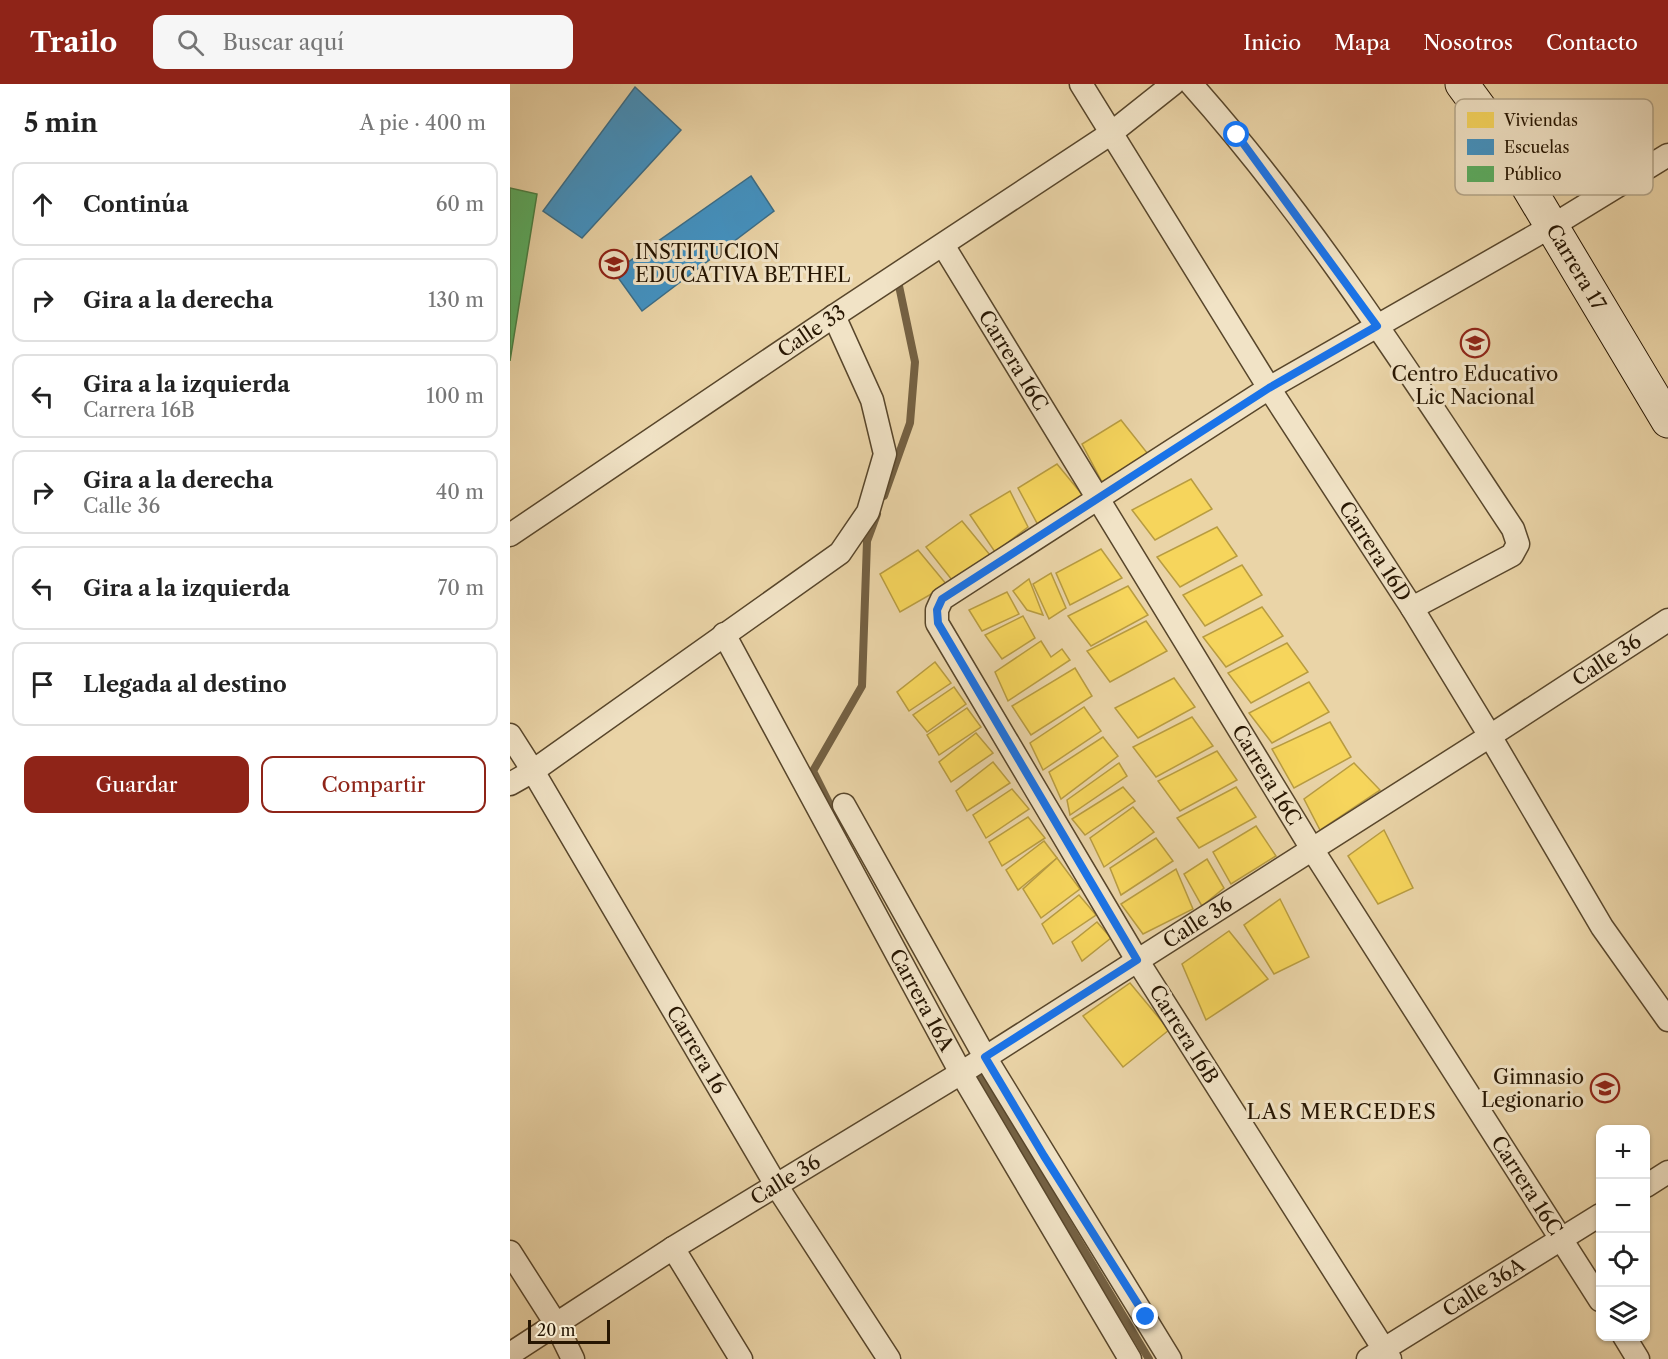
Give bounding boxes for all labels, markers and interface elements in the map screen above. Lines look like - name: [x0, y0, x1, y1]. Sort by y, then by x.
- search box: [153, 15, 573, 69]
- text: Trailo: [30, 25, 117, 59]
- icon: search: [174, 26, 207, 59]
- text: Buscar aquí: [222, 29, 344, 56]
- text: Inicio: [1243, 30, 1301, 55]
- text: Mapa: [1334, 30, 1390, 55]
- text: Nosotros: [1423, 30, 1513, 55]
- text: Contacto: [1546, 30, 1638, 55]
- legend: [1455, 99, 1653, 195]
- text: 5 min: [24, 107, 98, 139]
- text: Viviendas: [1503, 110, 1578, 130]
- text: A pie · 400 m: [360, 111, 486, 135]
- route start: [1223, 121, 1249, 147]
- text: Escuelas: [1504, 137, 1569, 157]
- text: Público: [1504, 164, 1562, 184]
- icon: ahead: [26, 188, 59, 221]
- text: Continúa: [83, 191, 189, 218]
- text: 60 m: [436, 192, 484, 216]
- street label: Carrera 17: [1541, 220, 1611, 315]
- place label: INSTITUCION EDUCATIVA BETHEL: [635, 240, 850, 287]
- school or university icon: INSTITUCION EDUCATIVA BETHEL: [598, 248, 630, 280]
- icon: right: [26, 284, 59, 317]
- text: Gira a la derecha: [83, 287, 273, 314]
- text: 130 m: [428, 288, 484, 312]
- street label: Calle 33: [773, 300, 850, 363]
- street label: Carrera 16C: [974, 306, 1053, 415]
- school or university icon: Centro Educativo Lic Nacional: [1459, 327, 1491, 359]
- place label: Centro Educativo Lic Nacional: [1392, 362, 1558, 409]
- text: Gira a la izquierda: [83, 371, 290, 398]
- icon: left: [26, 380, 59, 413]
- text: 100 m: [426, 384, 484, 408]
- text: Carrera 16B: [83, 398, 195, 422]
- text: Gira a la derecha: [83, 467, 273, 494]
- icon: right: [26, 476, 59, 509]
- text: 40 m: [436, 480, 484, 504]
- text: Calle 36: [83, 494, 160, 518]
- street label: Carrera 16D: [1334, 497, 1416, 606]
- icon: left: [26, 572, 59, 605]
- text: Gira a la izquierda: [83, 575, 290, 602]
- text: 70 m: [438, 576, 484, 600]
- street label: Calle 36: [1568, 629, 1646, 691]
- icon: arrive: [26, 668, 59, 701]
- text: Llegada al destino: [83, 671, 287, 698]
- street label: Carrera 16C: [1227, 720, 1307, 830]
- button: Guardar: [24, 756, 249, 813]
- button: Compartir: [261, 756, 486, 813]
- street label: Calle 36: [1159, 891, 1237, 953]
- street label: Carrera 16A: [884, 945, 960, 1056]
- street label: Carrera 16B: [1144, 980, 1224, 1088]
- street label: Carrera 16: [662, 1002, 732, 1098]
- place label: Gimnasio Legionario: [1481, 1065, 1584, 1112]
- school or university icon: Gimnasio Legionario: [1589, 1072, 1621, 1104]
- district label: LAS MERCEDES: [1247, 1099, 1437, 1124]
- map controls: [1596, 1125, 1650, 1341]
- button: +: [1596, 1125, 1650, 1179]
- street label: Carrera 16C: [1486, 1131, 1567, 1240]
- street label: Calle 36: [746, 1149, 825, 1210]
- button: −: [1596, 1179, 1650, 1233]
- button: locate: [1596, 1233, 1650, 1287]
- street label: Calle 36A: [1438, 1252, 1530, 1322]
- button: layers: [1596, 1287, 1650, 1341]
- route end: [1132, 1303, 1158, 1329]
- scale bar: [528, 1317, 610, 1344]
- text: 20 m: [537, 1320, 576, 1340]

